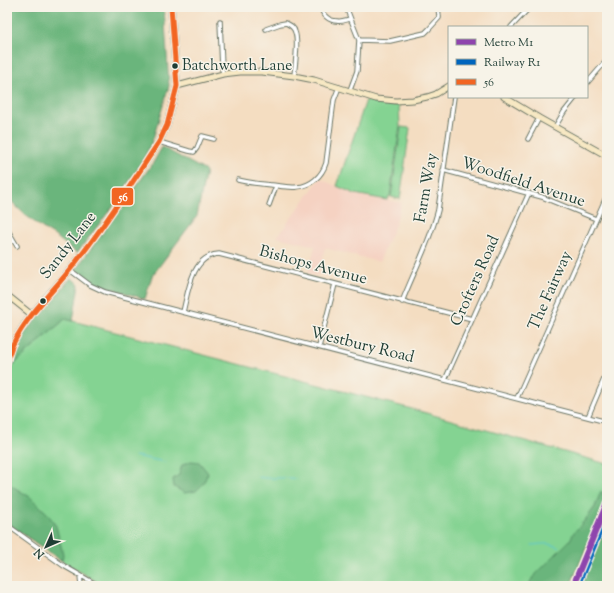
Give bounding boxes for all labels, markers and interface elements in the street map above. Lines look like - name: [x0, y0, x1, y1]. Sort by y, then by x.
- legend: [448, 26, 588, 98]
- text: Metro M1: [484, 34, 533, 52]
- text: Railway R1: [484, 54, 540, 72]
- place label: Batchworth Lane: [182, 56, 292, 77]
- marker: Batchworth Lane: [170, 61, 180, 71]
- text: 56: [483, 74, 494, 92]
- street label: Farm Way: [410, 151, 444, 225]
- street label: Woodfield Avenue: [458, 152, 588, 214]
- line badge: 56: [111, 187, 134, 206]
- text: 56: [117, 190, 128, 206]
- street label: Sandy Lane: [35, 207, 103, 285]
- street label: Crofters Road: [446, 232, 506, 330]
- street label: Bishops Avenue: [257, 241, 369, 291]
- street label: The Fairway: [523, 248, 579, 334]
- unlabelled marker: [38, 296, 48, 306]
- street label: Westbury Road: [308, 322, 416, 370]
- north arrow: [26, 527, 66, 567]
- text: N: [31, 544, 49, 563]

